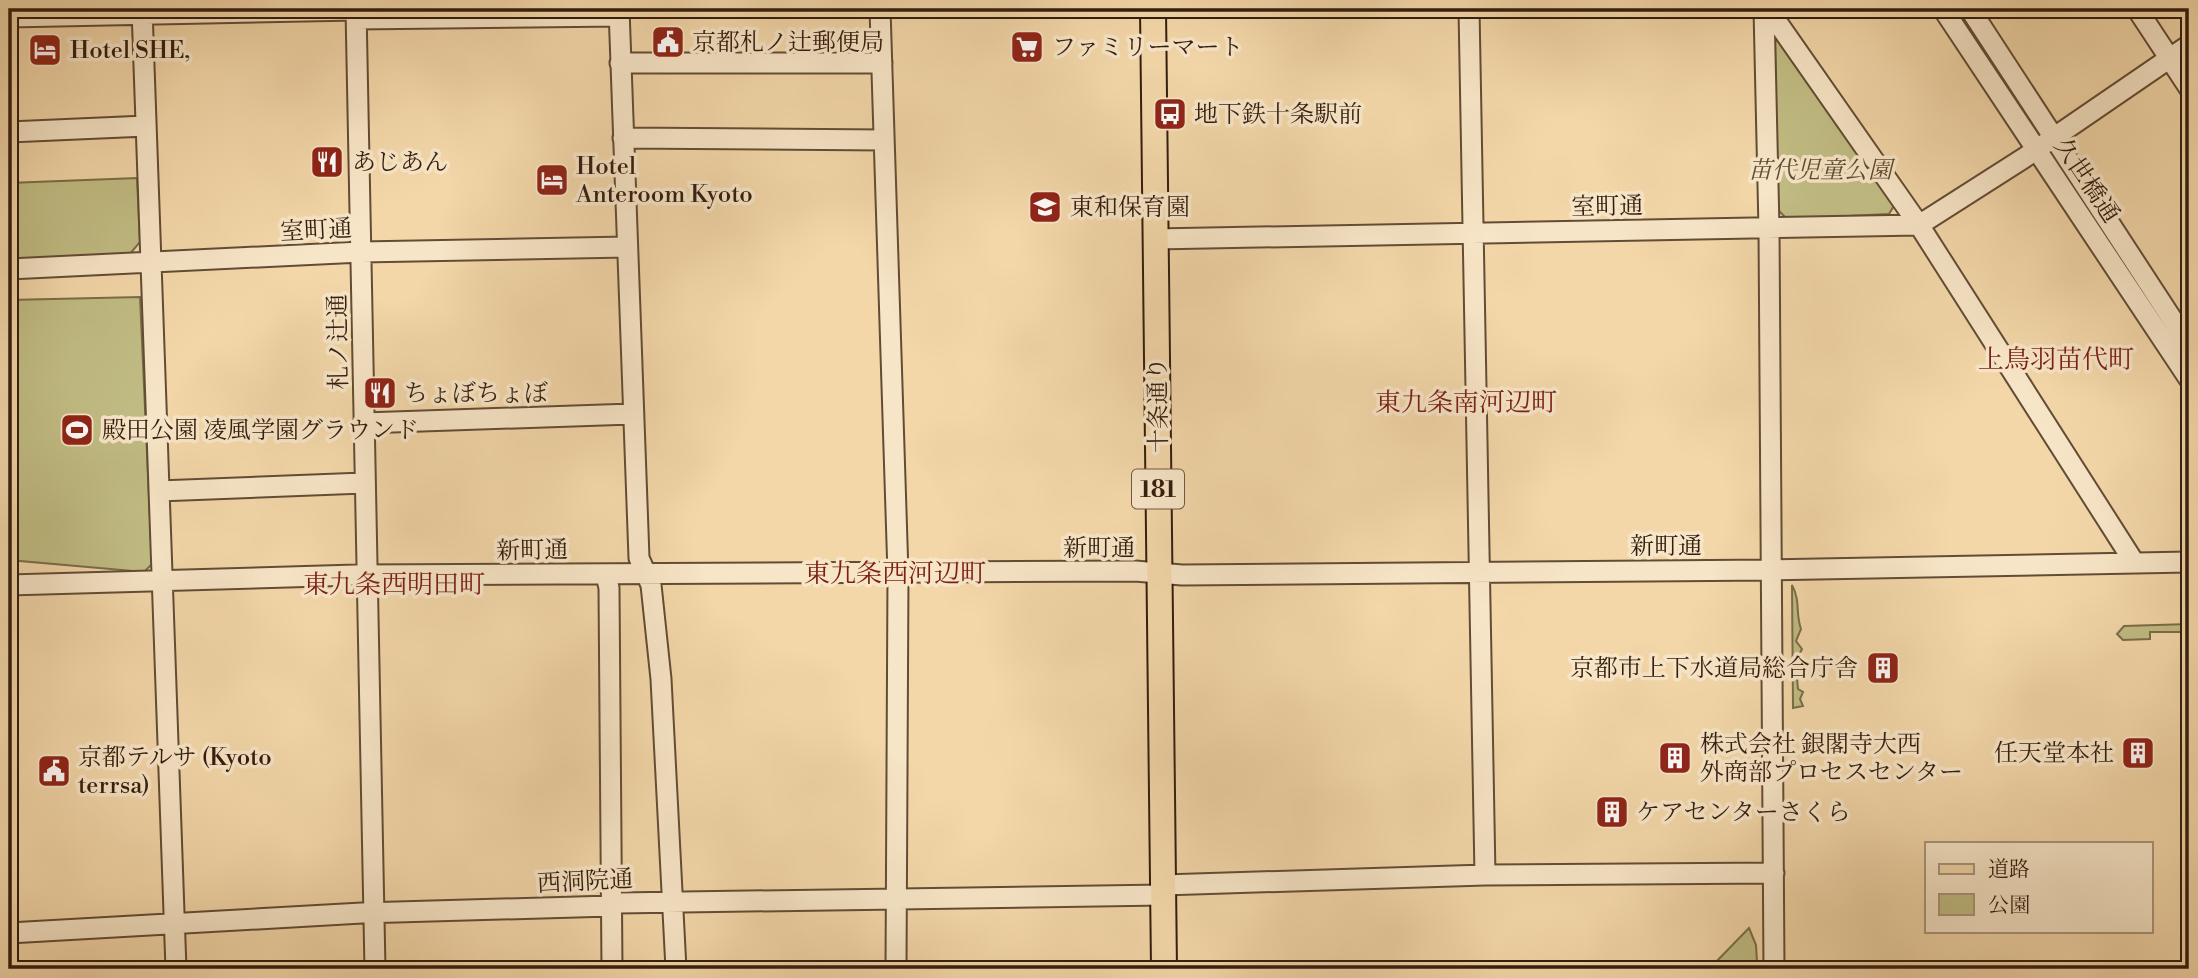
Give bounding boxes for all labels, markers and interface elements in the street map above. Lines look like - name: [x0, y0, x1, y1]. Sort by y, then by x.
- public building icon: 京都札ノ辻郵便局: [649, 23, 687, 61]
- place label: 京都札ノ辻郵便局: [692, 28, 884, 58]
- supermarket icon: ファミリーマート: [1008, 28, 1046, 66]
- hotel icon: Hotel SHE,: [26, 31, 64, 69]
- place label: ファミリーマート: [1052, 33, 1244, 63]
- place label: Hotel SHE,: [70, 36, 190, 66]
- bus stop icon: 地下鉄十条駅前: [1151, 95, 1189, 133]
- place label: 地下鉄十条駅前: [1194, 100, 1362, 130]
- street label: 久世橋通: [2047, 132, 2125, 229]
- restaurant icon: あじあん: [308, 143, 346, 181]
- place label: あじあん: [352, 148, 448, 178]
- place label: Hotel Anteroom Kyoto: [575, 152, 753, 210]
- park label: 苗代児童公園: [1748, 156, 1896, 186]
- hotel icon: Hotel Anteroom Kyoto: [533, 161, 571, 199]
- school or university icon: 東和保育園: [1026, 188, 1064, 226]
- street label: 室町通: [1571, 191, 1643, 223]
- place label: 東和保育園: [1070, 193, 1190, 223]
- street label: 室町通: [279, 214, 353, 248]
- street label: 札ノ辻通: [323, 294, 355, 390]
- district label: 上鳥羽苗代町: [1978, 344, 2134, 376]
- street label: 十条通り: [1143, 357, 1175, 453]
- restaurant icon: ちょぼちょぼ: [361, 374, 399, 412]
- place label: ちょぼちょぼ: [404, 379, 548, 409]
- district label: 東九条南河辺町: [1375, 387, 1557, 419]
- sports icon: 殿田公園 凌風学園グラウンド: [58, 411, 96, 449]
- place label: 殿田公園 凌風学園グラウンド: [102, 416, 419, 446]
- road number: 181: [1132, 470, 1184, 509]
- street label: 新町通: [1630, 532, 1702, 562]
- street label: 新町通: [1063, 534, 1135, 564]
- street label: 新町通: [496, 535, 568, 567]
- district label: 東九条西河辺町: [804, 558, 986, 590]
- district label: 東九条西明田町: [303, 569, 485, 601]
- building icon: 京都市上下水道局総合庁舎: [1864, 649, 1902, 687]
- place label: 京都市上下水道局総合庁舎: [1570, 654, 1858, 684]
- place label: 株式会社 銀閣寺大西 外商部プロセスセンター: [1700, 730, 1963, 788]
- building icon: 任天堂本社: [2119, 734, 2157, 772]
- building icon: 株式会社 銀閣寺大西 外商部プロセスセンター: [1656, 739, 1694, 777]
- place label: 任天堂本社: [1994, 739, 2114, 769]
- place label: 京都テルサ (Kyoto terrsa): [78, 743, 272, 801]
- public building icon: 京都テルサ (Kyoto terrsa): [35, 752, 73, 790]
- building icon: ケアセンターさくら: [1593, 793, 1631, 831]
- place label: ケアセンターさくら: [1636, 798, 1851, 828]
- legend: [1925, 842, 2152, 932]
- text: 道路: [1988, 857, 2030, 883]
- street label: 西洞院通: [536, 865, 634, 899]
- text: 公園: [1988, 893, 2030, 919]

